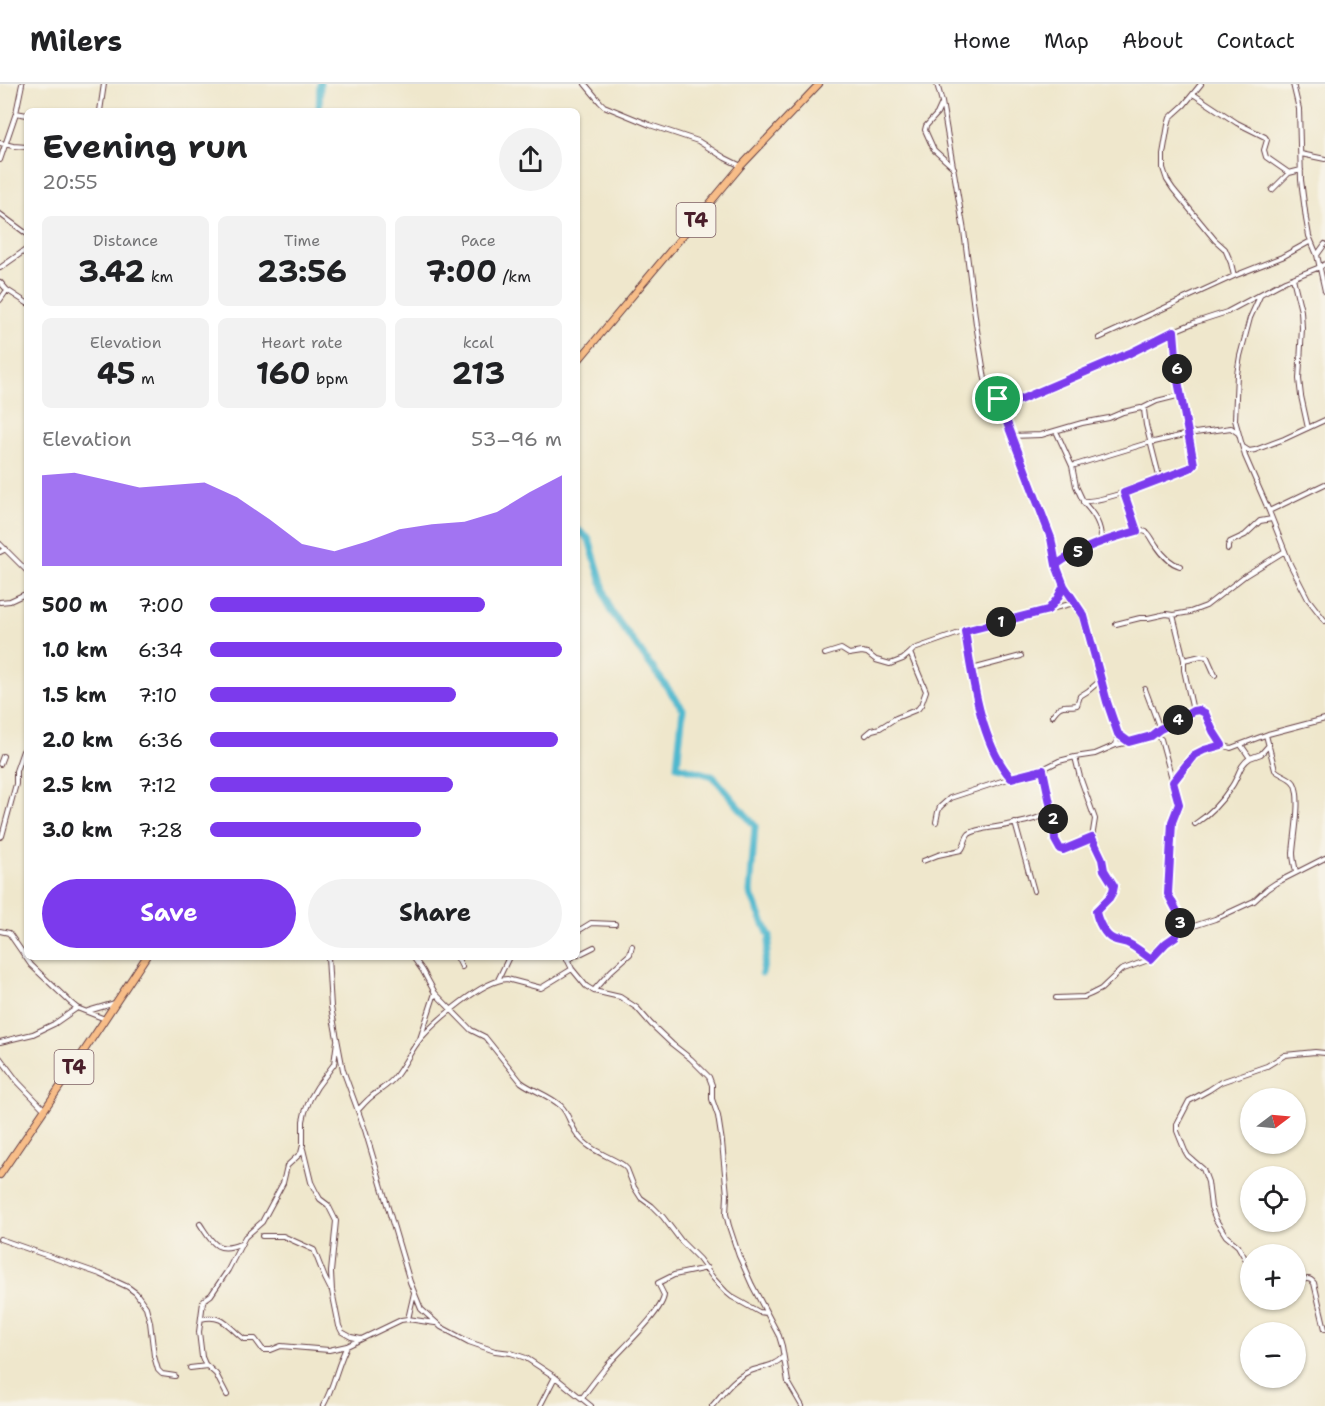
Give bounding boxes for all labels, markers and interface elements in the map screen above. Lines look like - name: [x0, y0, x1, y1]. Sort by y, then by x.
- text: Milers: [30, 22, 122, 60]
- text: Home: [953, 27, 1011, 55]
- text: Map: [1044, 27, 1089, 55]
- text: About: [1122, 27, 1183, 55]
- text: Contact: [1216, 27, 1295, 55]
- text: Evening run: [42, 124, 248, 169]
- button: share: [499, 128, 562, 191]
- text: 20:55: [42, 169, 98, 195]
- road number: T4: [676, 203, 716, 237]
- text: Distance: [93, 230, 158, 251]
- text: Time: [284, 230, 320, 251]
- text: Pace: [461, 230, 496, 251]
- text: 3.42: [78, 251, 145, 292]
- text: 23:56: [257, 251, 347, 292]
- text: 7:00: [426, 251, 497, 292]
- text: km: [145, 266, 173, 287]
- text: /km: [497, 266, 531, 287]
- text: Elevation: [90, 332, 161, 353]
- text: Heart rate: [261, 332, 343, 353]
- text: kcal: [463, 332, 494, 353]
- text: 45: [97, 353, 135, 394]
- text: 160: [256, 353, 311, 394]
- text: 213: [451, 353, 505, 394]
- pin: 6: [1162, 354, 1192, 384]
- text: 6: [1171, 358, 1183, 379]
- text: m: [135, 368, 155, 389]
- text: bpm: [311, 368, 348, 389]
- pin: [972, 373, 1023, 424]
- icon: arrive: [981, 382, 1014, 415]
- text: Elevation: [42, 426, 132, 452]
- text: 53–96 m: [471, 426, 562, 452]
- pin: 5: [1063, 537, 1093, 567]
- text: 5: [1073, 541, 1083, 562]
- text: 500 m: [42, 592, 108, 618]
- text: 7:00: [138, 592, 184, 618]
- pin: 1: [986, 607, 1016, 637]
- text: 1: [997, 611, 1005, 632]
- text: 1.0 km: [42, 637, 107, 663]
- text: 6:34: [138, 637, 183, 663]
- text: 1.5 km: [42, 682, 106, 708]
- text: 7:10: [138, 682, 177, 708]
- pin: 4: [1163, 705, 1193, 735]
- text: 4: [1172, 709, 1184, 730]
- text: 2.0 km: [42, 727, 113, 753]
- text: 6:36: [138, 727, 183, 753]
- text: 2.5 km: [42, 772, 112, 798]
- text: 7:12: [138, 772, 177, 798]
- pin: 2: [1038, 804, 1068, 834]
- text: 2: [1047, 808, 1059, 829]
- text: 3.0 km: [42, 817, 113, 843]
- text: 7:28: [138, 817, 183, 843]
- button: Save: [42, 879, 296, 948]
- button: Share: [308, 879, 562, 948]
- pin: 3: [1165, 908, 1195, 938]
- text: 3: [1174, 912, 1186, 933]
- road number: T4: [54, 1050, 94, 1084]
- north arrow: [1240, 1088, 1306, 1154]
- map controls: [1240, 1088, 1306, 1388]
- button: locate: [1240, 1166, 1306, 1232]
- button: +: [1240, 1244, 1306, 1310]
- button: −: [1240, 1322, 1306, 1388]

